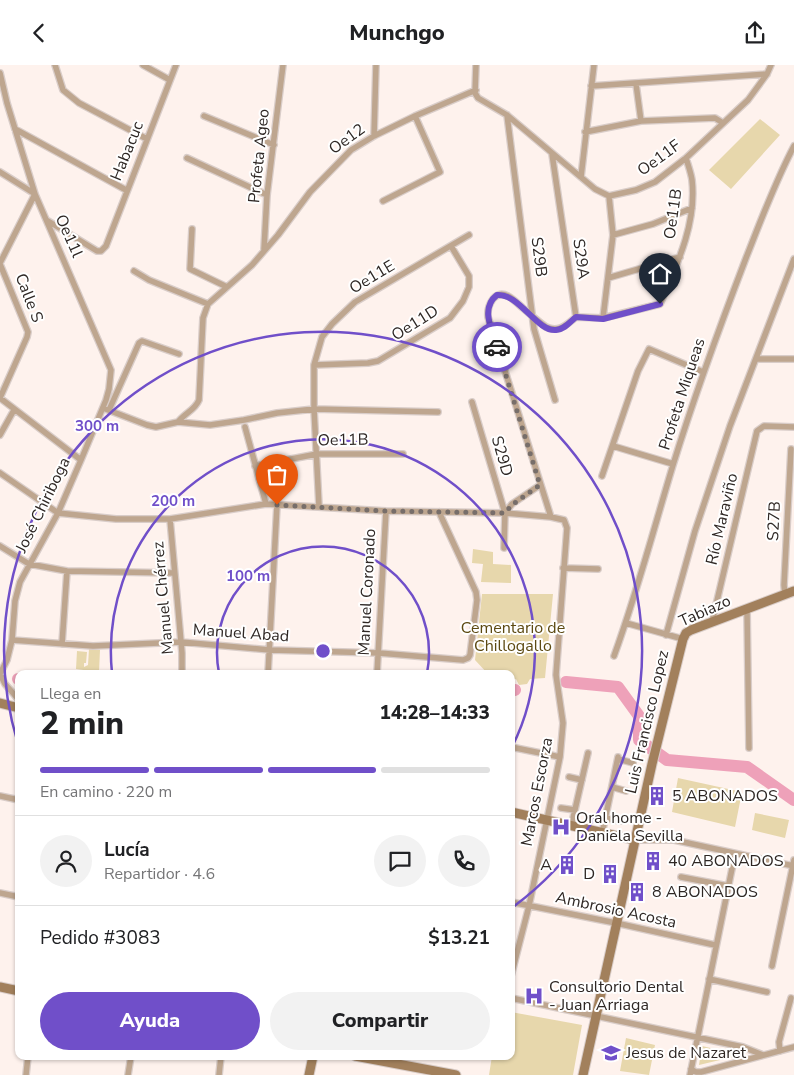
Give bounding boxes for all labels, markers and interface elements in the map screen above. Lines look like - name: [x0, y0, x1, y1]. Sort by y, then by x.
- text: Munchgo: [349, 18, 445, 48]
- icon: back: [25, 19, 53, 47]
- icon: share: [741, 19, 769, 47]
- street label: Profeta Ageo: [243, 108, 275, 204]
- street label: Habacuc: [105, 117, 149, 184]
- street label: Oe12: [324, 118, 370, 160]
- street label: Oe11F: [633, 135, 685, 181]
- street label: Oe11B: [659, 187, 687, 241]
- street label: Oe11l: [50, 211, 88, 261]
- street label: S29B: [526, 236, 552, 278]
- street label: S29A: [567, 237, 595, 281]
- pin: [639, 253, 681, 304]
- street label: Oe11E: [345, 255, 399, 299]
- icon: home: [646, 260, 674, 288]
- street label: Calle S: [10, 270, 48, 326]
- street label: Oe11D: [387, 300, 443, 346]
- courier: [472, 322, 522, 372]
- icon: car: [483, 333, 511, 361]
- street label: Profeta Miqueas: [654, 335, 710, 453]
- text: 300 m: [75, 416, 119, 436]
- street label: Oe11B: [317, 429, 369, 451]
- street label: S29D: [486, 433, 518, 479]
- street label: José Chiriboga: [10, 454, 76, 557]
- pin: [256, 454, 298, 505]
- icon: bag: [263, 461, 291, 489]
- street label: Río Maraviño: [701, 471, 743, 567]
- text: 200 m: [151, 491, 195, 511]
- street label: S27B: [762, 501, 786, 541]
- street label: Manuel Coronado: [353, 528, 381, 656]
- street label: Manuel Chérrez: [147, 541, 179, 655]
- text: 100 m: [226, 566, 270, 586]
- street label: Tabiazo: [676, 590, 734, 632]
- park label: Cementario de Chillogallo: [461, 617, 565, 657]
- street label: Manuel Abad: [192, 619, 290, 647]
- centre of rings: [314, 642, 332, 660]
- street label: Luis Francisco Lopez: [620, 648, 674, 796]
- text: Llega en: [40, 683, 101, 705]
- text: 14:28–14:33: [379, 700, 490, 726]
- text: 2 min: [40, 702, 124, 745]
- street label: Marcos Escorza: [516, 736, 558, 848]
- text: En camino · 220 m: [40, 781, 172, 803]
- building icon: 5 ABONADOS: [646, 785, 668, 807]
- place label: 5 ABONADOS: [672, 785, 778, 807]
- place label: Oral home - Daniela Sevilla: [576, 807, 683, 847]
- hospital icon: Oral home - Daniela Sevilla: [550, 816, 572, 838]
- button: person: [40, 835, 92, 887]
- button: chat: [374, 835, 426, 887]
- button: phone: [438, 835, 490, 887]
- text: Lucía: [104, 837, 150, 863]
- building icon: 40 ABONADOS: [642, 850, 664, 872]
- place label: 40 ABONADOS: [668, 850, 784, 872]
- place label: A: [540, 854, 552, 876]
- building icon: A: [556, 854, 578, 876]
- text: Repartidor · 4.6: [104, 863, 215, 885]
- place label: D: [583, 863, 595, 885]
- building icon: D: [599, 863, 621, 885]
- building icon: 8 ABONADOS: [626, 881, 648, 903]
- place label: 8 ABONADOS: [652, 881, 758, 903]
- street label: Ambrosio Acosta: [554, 886, 678, 934]
- text: Pedido #3083: [40, 925, 161, 951]
- text: $13.21: [428, 925, 490, 951]
- place label: Consultorio Dental - Juan Arriaga: [549, 976, 684, 1016]
- hospital icon: Consultorio Dental - Juan Arriaga: [523, 985, 545, 1007]
- button: Ayuda: [40, 992, 260, 1050]
- button: Compartir: [270, 992, 490, 1050]
- school or university icon: Jesus de Nazaret: [600, 1042, 622, 1064]
- place label: Jesus de Nazaret: [625, 1042, 746, 1064]

